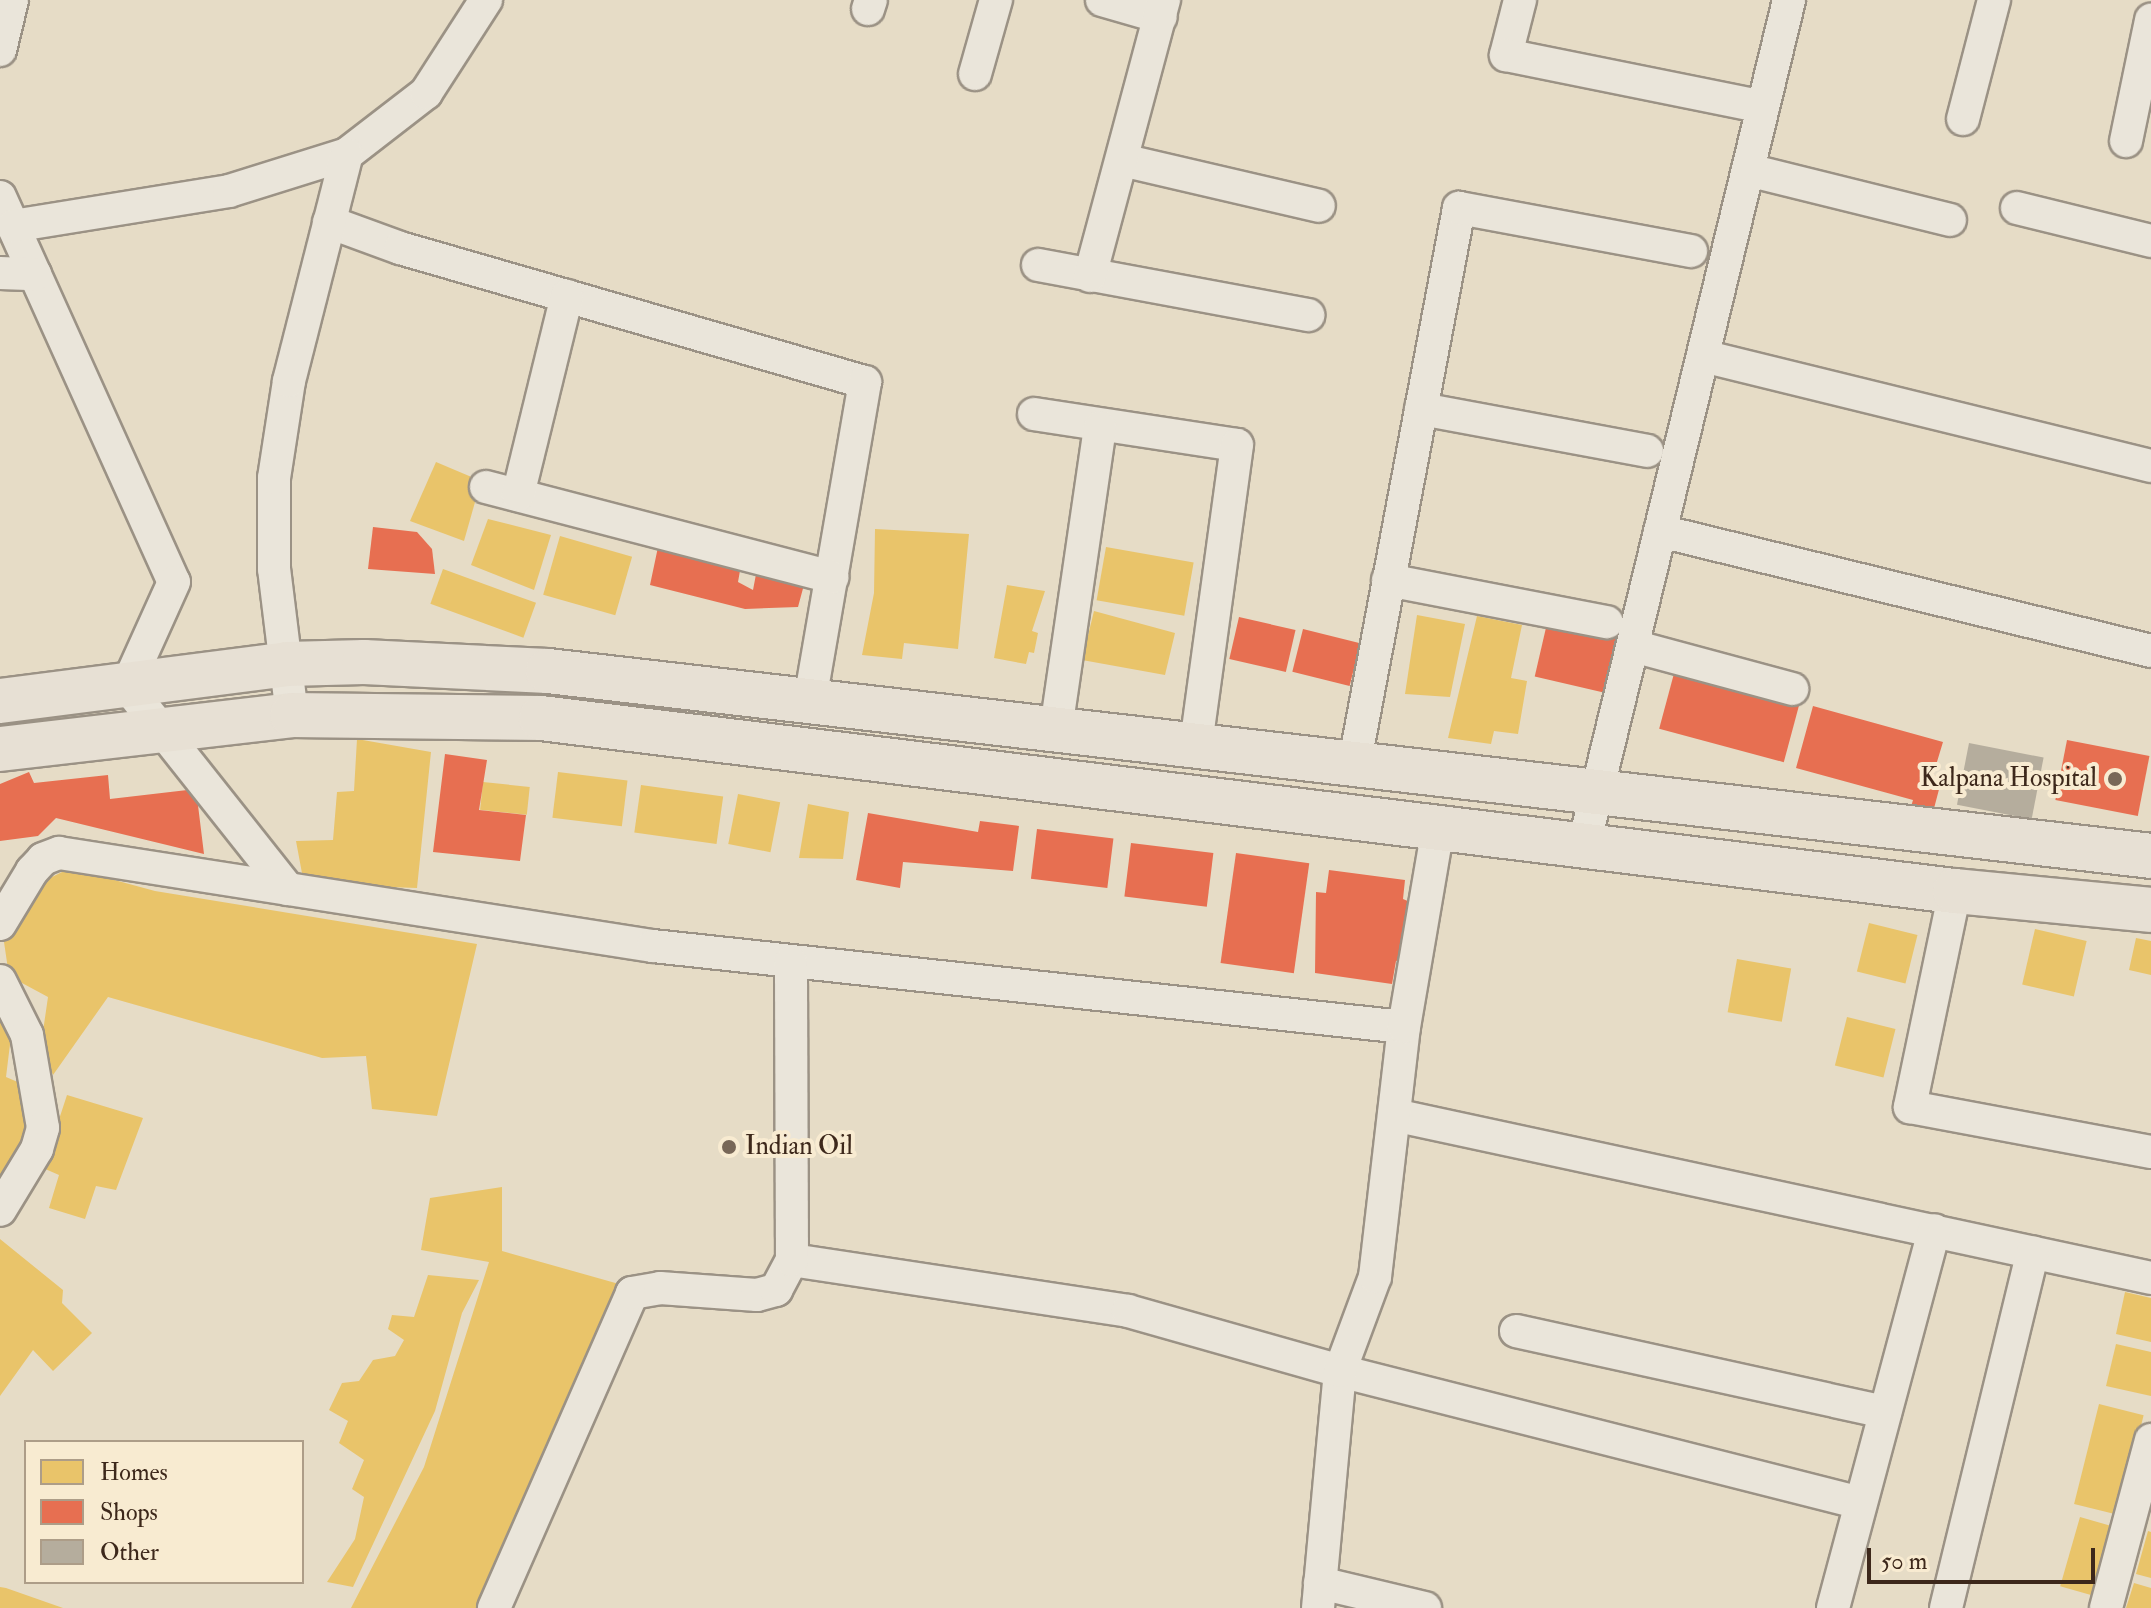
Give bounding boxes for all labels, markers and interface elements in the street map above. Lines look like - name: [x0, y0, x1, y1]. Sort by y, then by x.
- place label: Kalpana Hospital: [1920, 763, 2097, 795]
- marker: Kalpana Hospital: [2104, 768, 2126, 790]
- place label: Indian Oil: [745, 1131, 853, 1163]
- marker: Indian Oil: [720, 1138, 738, 1156]
- legend: [24, 1440, 304, 1584]
- text: Homes: [100, 1457, 168, 1488]
- text: Shops: [100, 1497, 158, 1528]
- scale bar: [1871, 1532, 2099, 1582]
- text: Other: [100, 1537, 159, 1568]
- text: 50 m: [1881, 1546, 1927, 1577]

